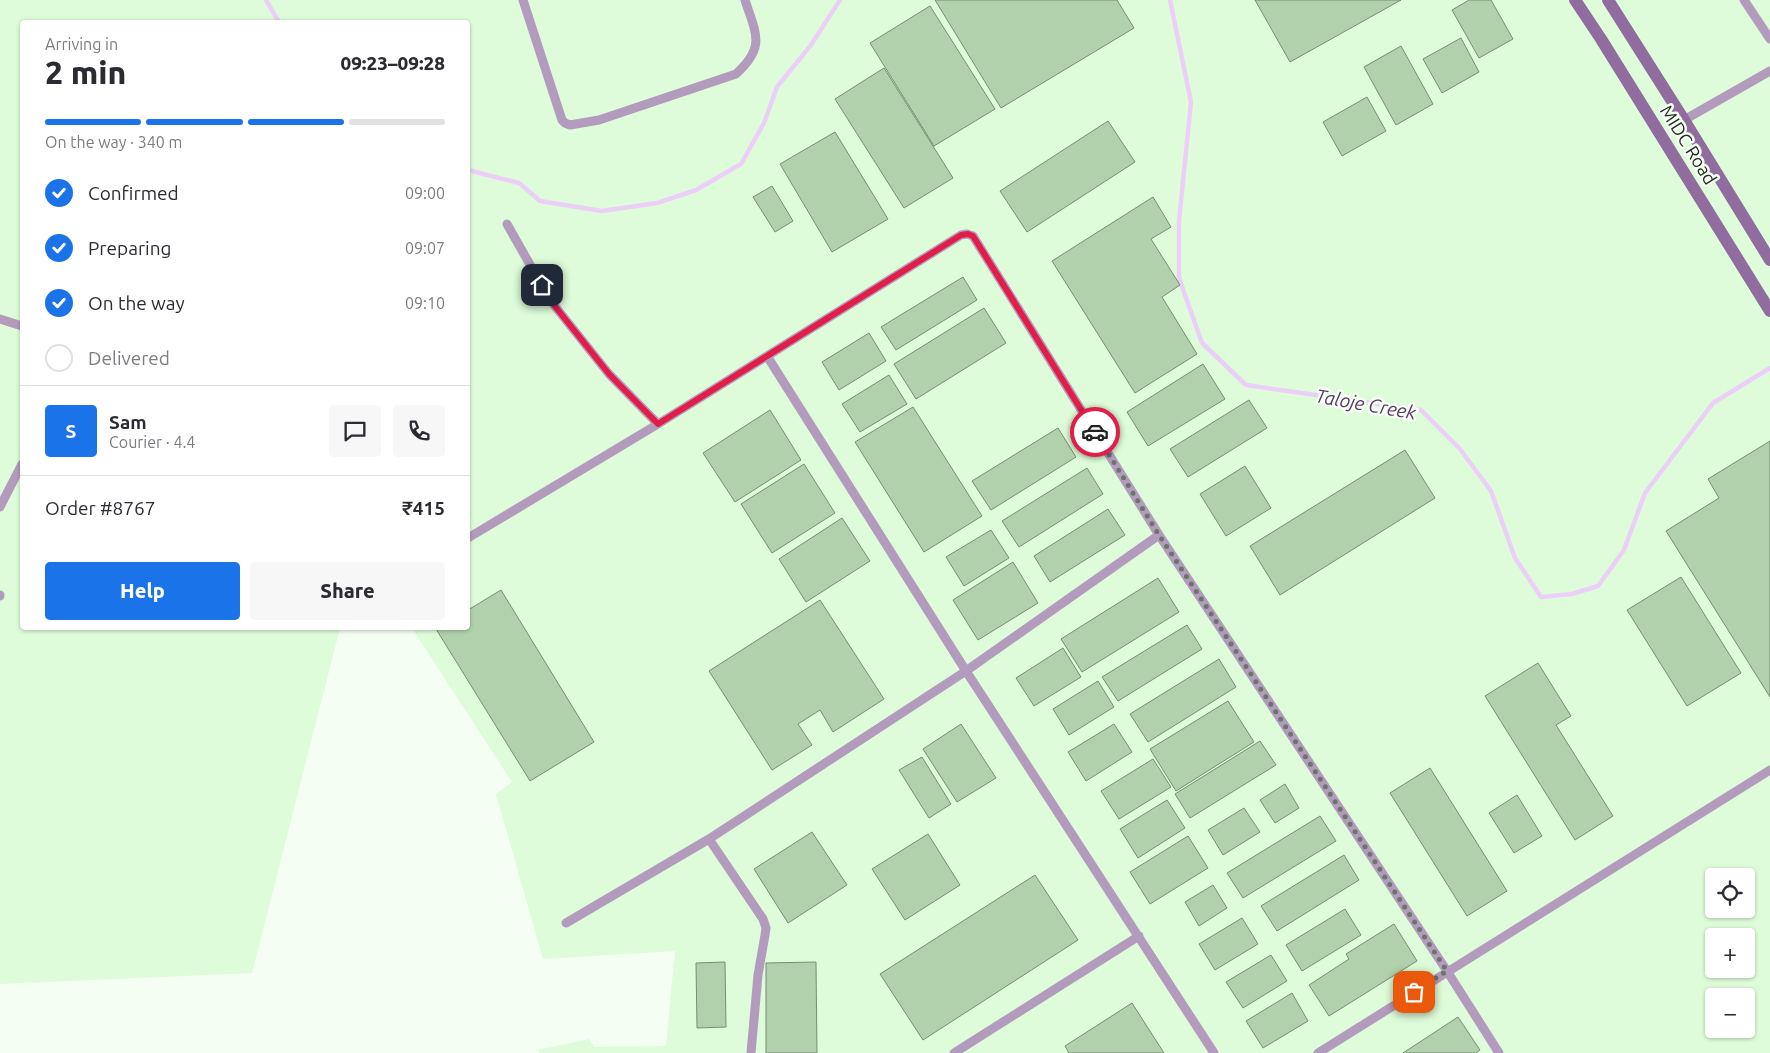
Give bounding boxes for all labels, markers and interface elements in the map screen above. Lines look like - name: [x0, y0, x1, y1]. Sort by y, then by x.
- text: Arriving in: [45, 35, 118, 53]
- text: 09:23–09:28: [340, 52, 445, 74]
- text: 2 min: [45, 54, 126, 90]
- street label: MIDC Road: [1657, 101, 1721, 188]
- text: On the way · 340 m: [45, 133, 182, 151]
- icon: check: [45, 179, 73, 207]
- text: Confirmed: [88, 182, 179, 204]
- text: 09:00: [405, 184, 445, 202]
- icon: check: [45, 234, 73, 262]
- text: Preparing: [88, 237, 172, 259]
- text: 09:07: [405, 239, 445, 257]
- pin: [521, 264, 563, 306]
- icon: home: [528, 271, 556, 299]
- icon: check: [45, 289, 73, 317]
- text: On the way: [88, 292, 185, 314]
- text: 09:10: [405, 294, 445, 312]
- text: Delivered: [88, 347, 170, 369]
- water label: Taloje Creek: [1314, 384, 1418, 424]
- button: chat: [329, 405, 381, 457]
- button: phone: [393, 405, 445, 457]
- courier: [1070, 407, 1120, 457]
- text: Sam: [109, 411, 147, 433]
- icon: car: [1081, 418, 1109, 446]
- text: S: [66, 420, 76, 442]
- text: Courier · 4.4: [109, 433, 195, 451]
- text: Order #8767: [45, 497, 155, 519]
- text: ₹415: [402, 497, 445, 519]
- button: Help: [45, 562, 240, 620]
- button: Share: [250, 562, 445, 620]
- map controls: [1705, 868, 1755, 1038]
- button: locate: [1705, 868, 1755, 918]
- button: +: [1705, 928, 1755, 978]
- pin: [1393, 971, 1435, 1013]
- icon: bag: [1400, 978, 1428, 1006]
- button: −: [1705, 988, 1755, 1038]

